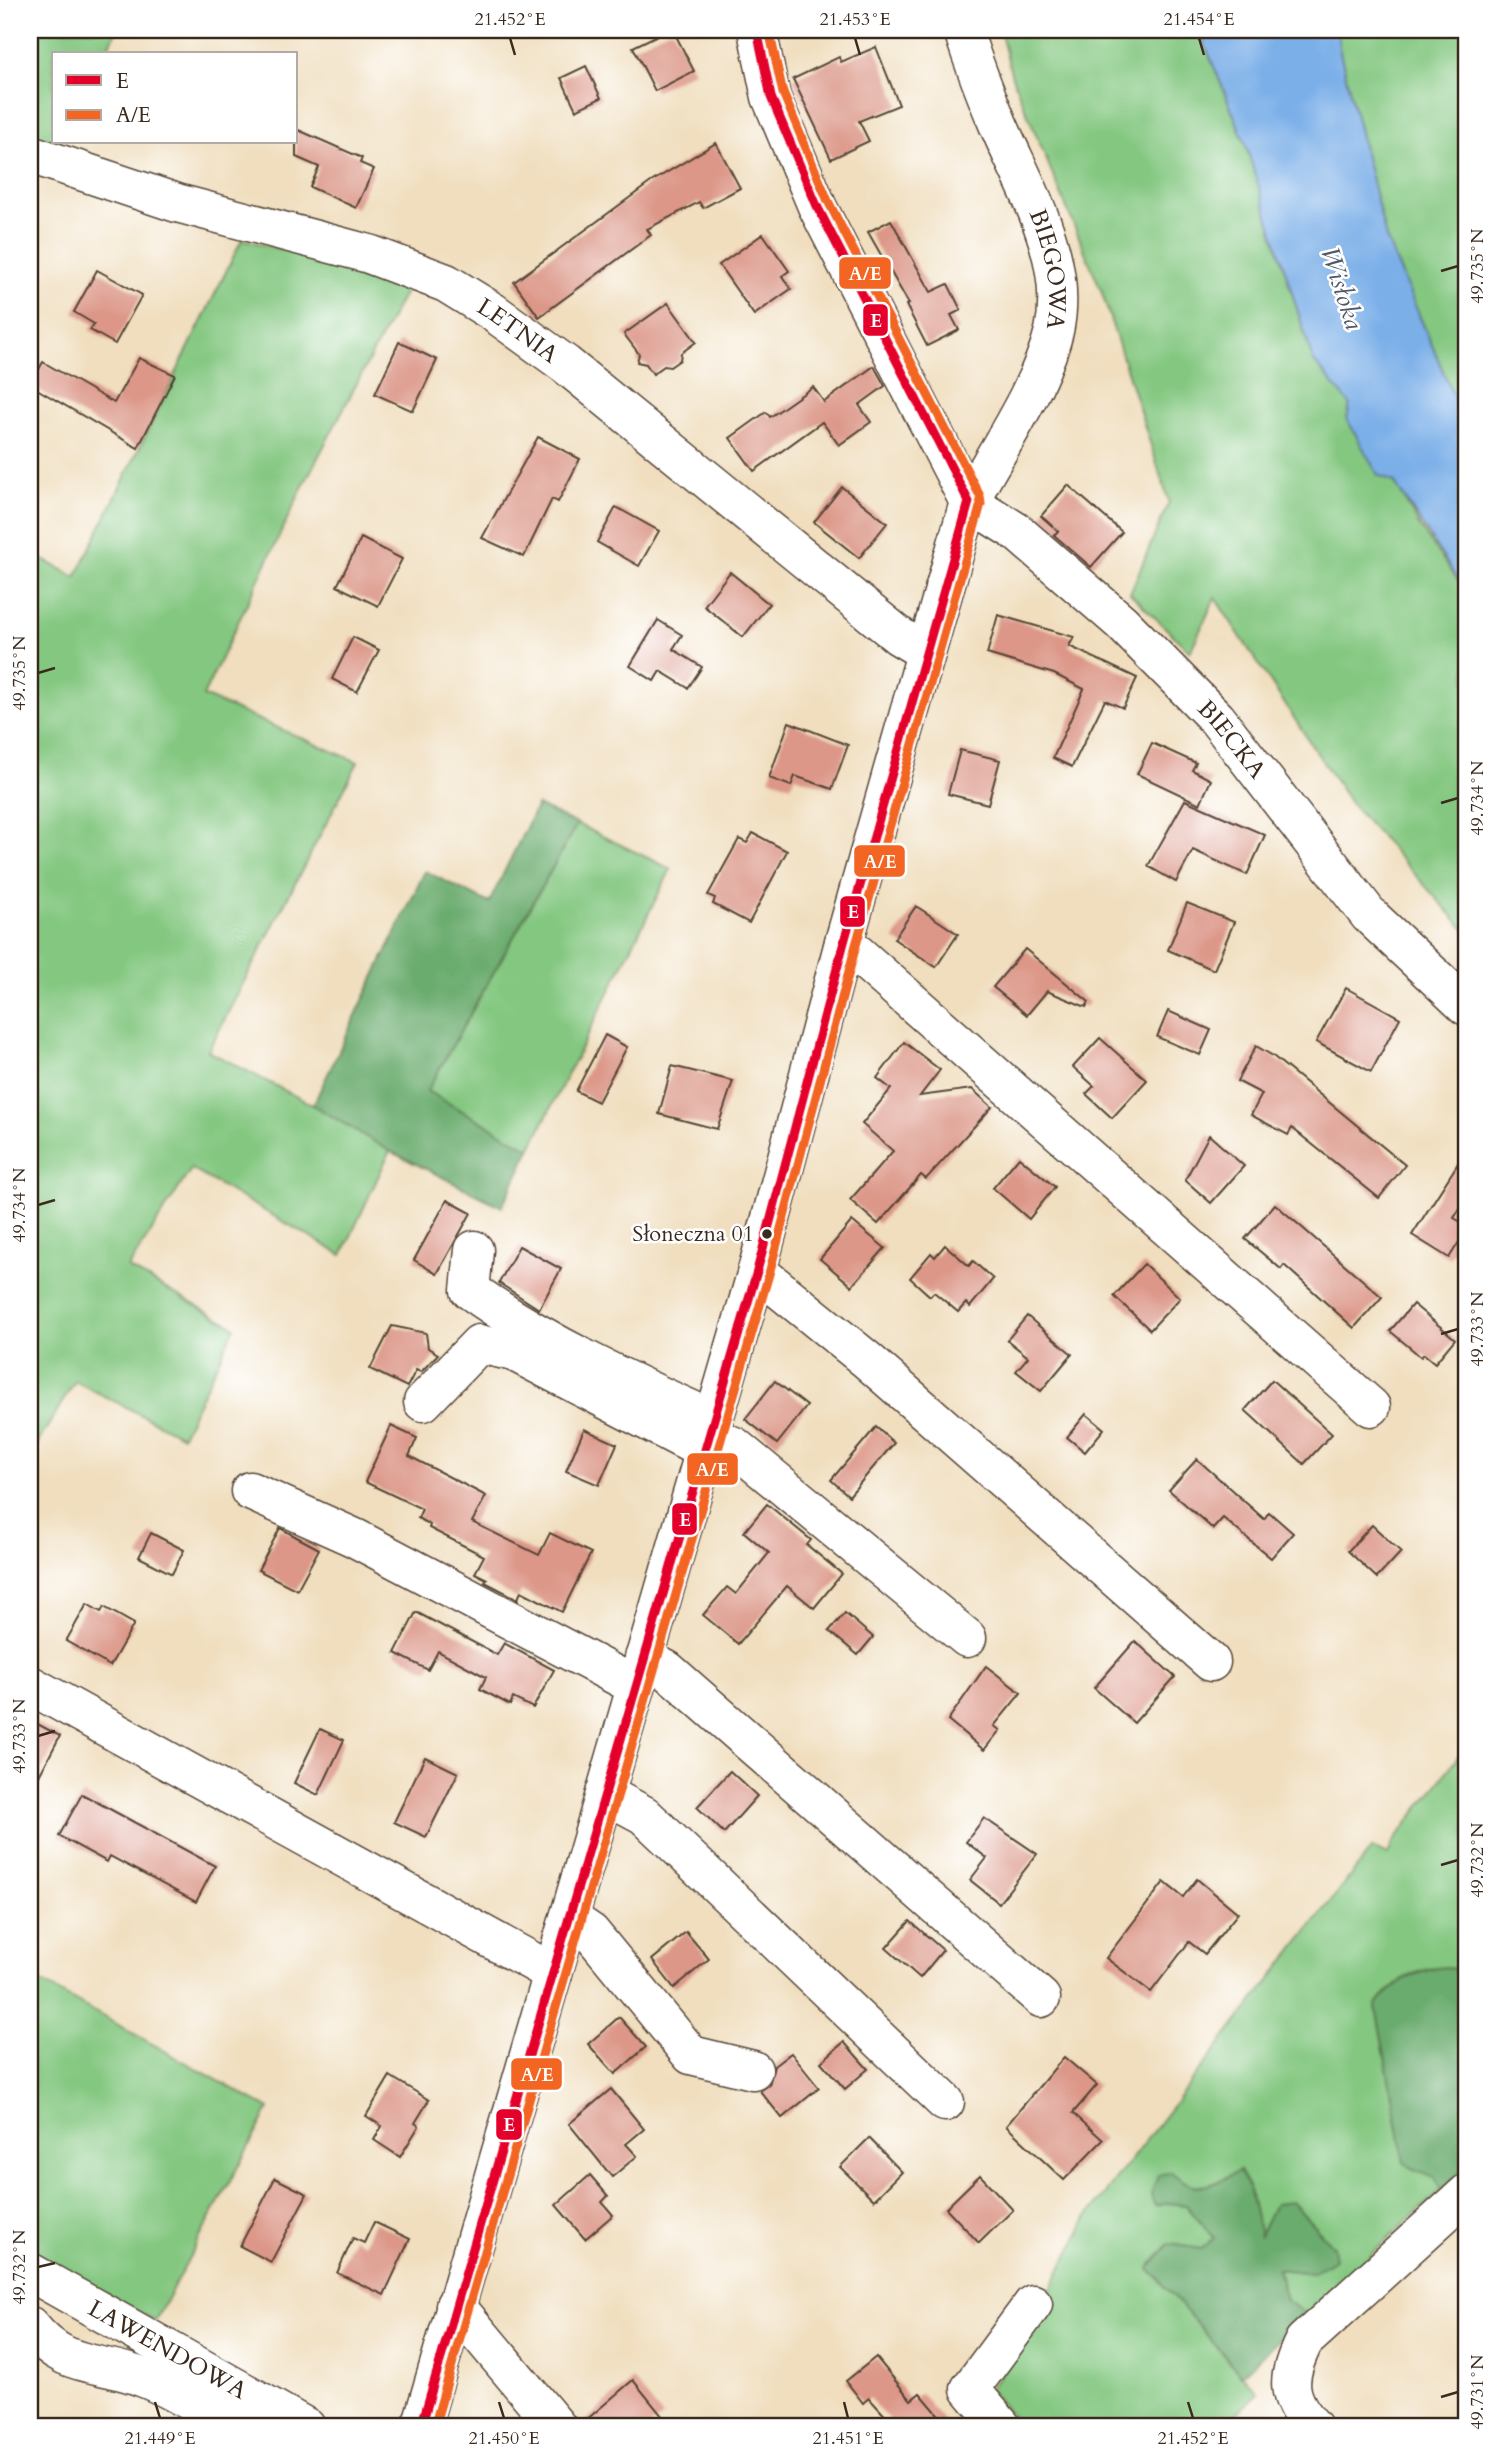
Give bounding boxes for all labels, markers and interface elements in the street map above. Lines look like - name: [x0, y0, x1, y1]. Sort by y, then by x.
- text: 21.452°E: [475, 7, 546, 32]
- text: 21.453°E: [820, 7, 891, 32]
- text: 21.454°E: [1164, 7, 1235, 32]
- legend: [52, 52, 298, 144]
- text: E: [116, 67, 129, 96]
- text: A/E: [116, 101, 151, 130]
- street label: BIEGOWA: [1021, 204, 1074, 333]
- text: 49.735°N: [1465, 228, 1490, 304]
- water label: Wisłoka: [1312, 242, 1372, 334]
- line badge: A/E: [838, 256, 892, 290]
- text: A/E: [848, 261, 882, 287]
- street label: LETNIA: [471, 290, 566, 371]
- line badge: E: [862, 303, 889, 337]
- text: E: [870, 308, 882, 334]
- text: 49.735°N: [7, 635, 32, 711]
- street label: BIECKA: [1190, 692, 1274, 786]
- text: 49.734°N: [1465, 760, 1490, 836]
- line badge: A/E: [853, 844, 906, 878]
- text: A/E: [863, 849, 897, 875]
- line badge: E: [839, 895, 866, 928]
- text: E: [847, 899, 859, 925]
- text: 49.734°N: [7, 1167, 32, 1243]
- place label: Słoneczna 01: [632, 1219, 754, 1249]
- marker: Słoneczna 01: [760, 1227, 774, 1241]
- text: 49.733°N: [1465, 1291, 1490, 1367]
- line badge: A/E: [686, 1452, 739, 1486]
- text: A/E: [695, 1457, 729, 1483]
- line badge: E: [671, 1502, 698, 1536]
- text: E: [679, 1507, 691, 1533]
- text: 49.733°N: [7, 1698, 32, 1774]
- text: 49.732°N: [1465, 1822, 1490, 1898]
- line badge: A/E: [510, 2057, 563, 2091]
- text: A/E: [520, 2062, 554, 2088]
- line badge: E: [495, 2108, 523, 2141]
- text: E: [503, 2112, 515, 2138]
- text: 49.732°N: [7, 2229, 32, 2305]
- street label: LAWENDOWA: [82, 2292, 254, 2408]
- text: 49.731°N: [1465, 2354, 1490, 2430]
- text: 21.449°E: [125, 2426, 196, 2451]
- text: 21.450°E: [469, 2426, 540, 2451]
- text: 21.451°E: [813, 2426, 884, 2451]
- text: 21.452°E: [1158, 2426, 1229, 2451]

